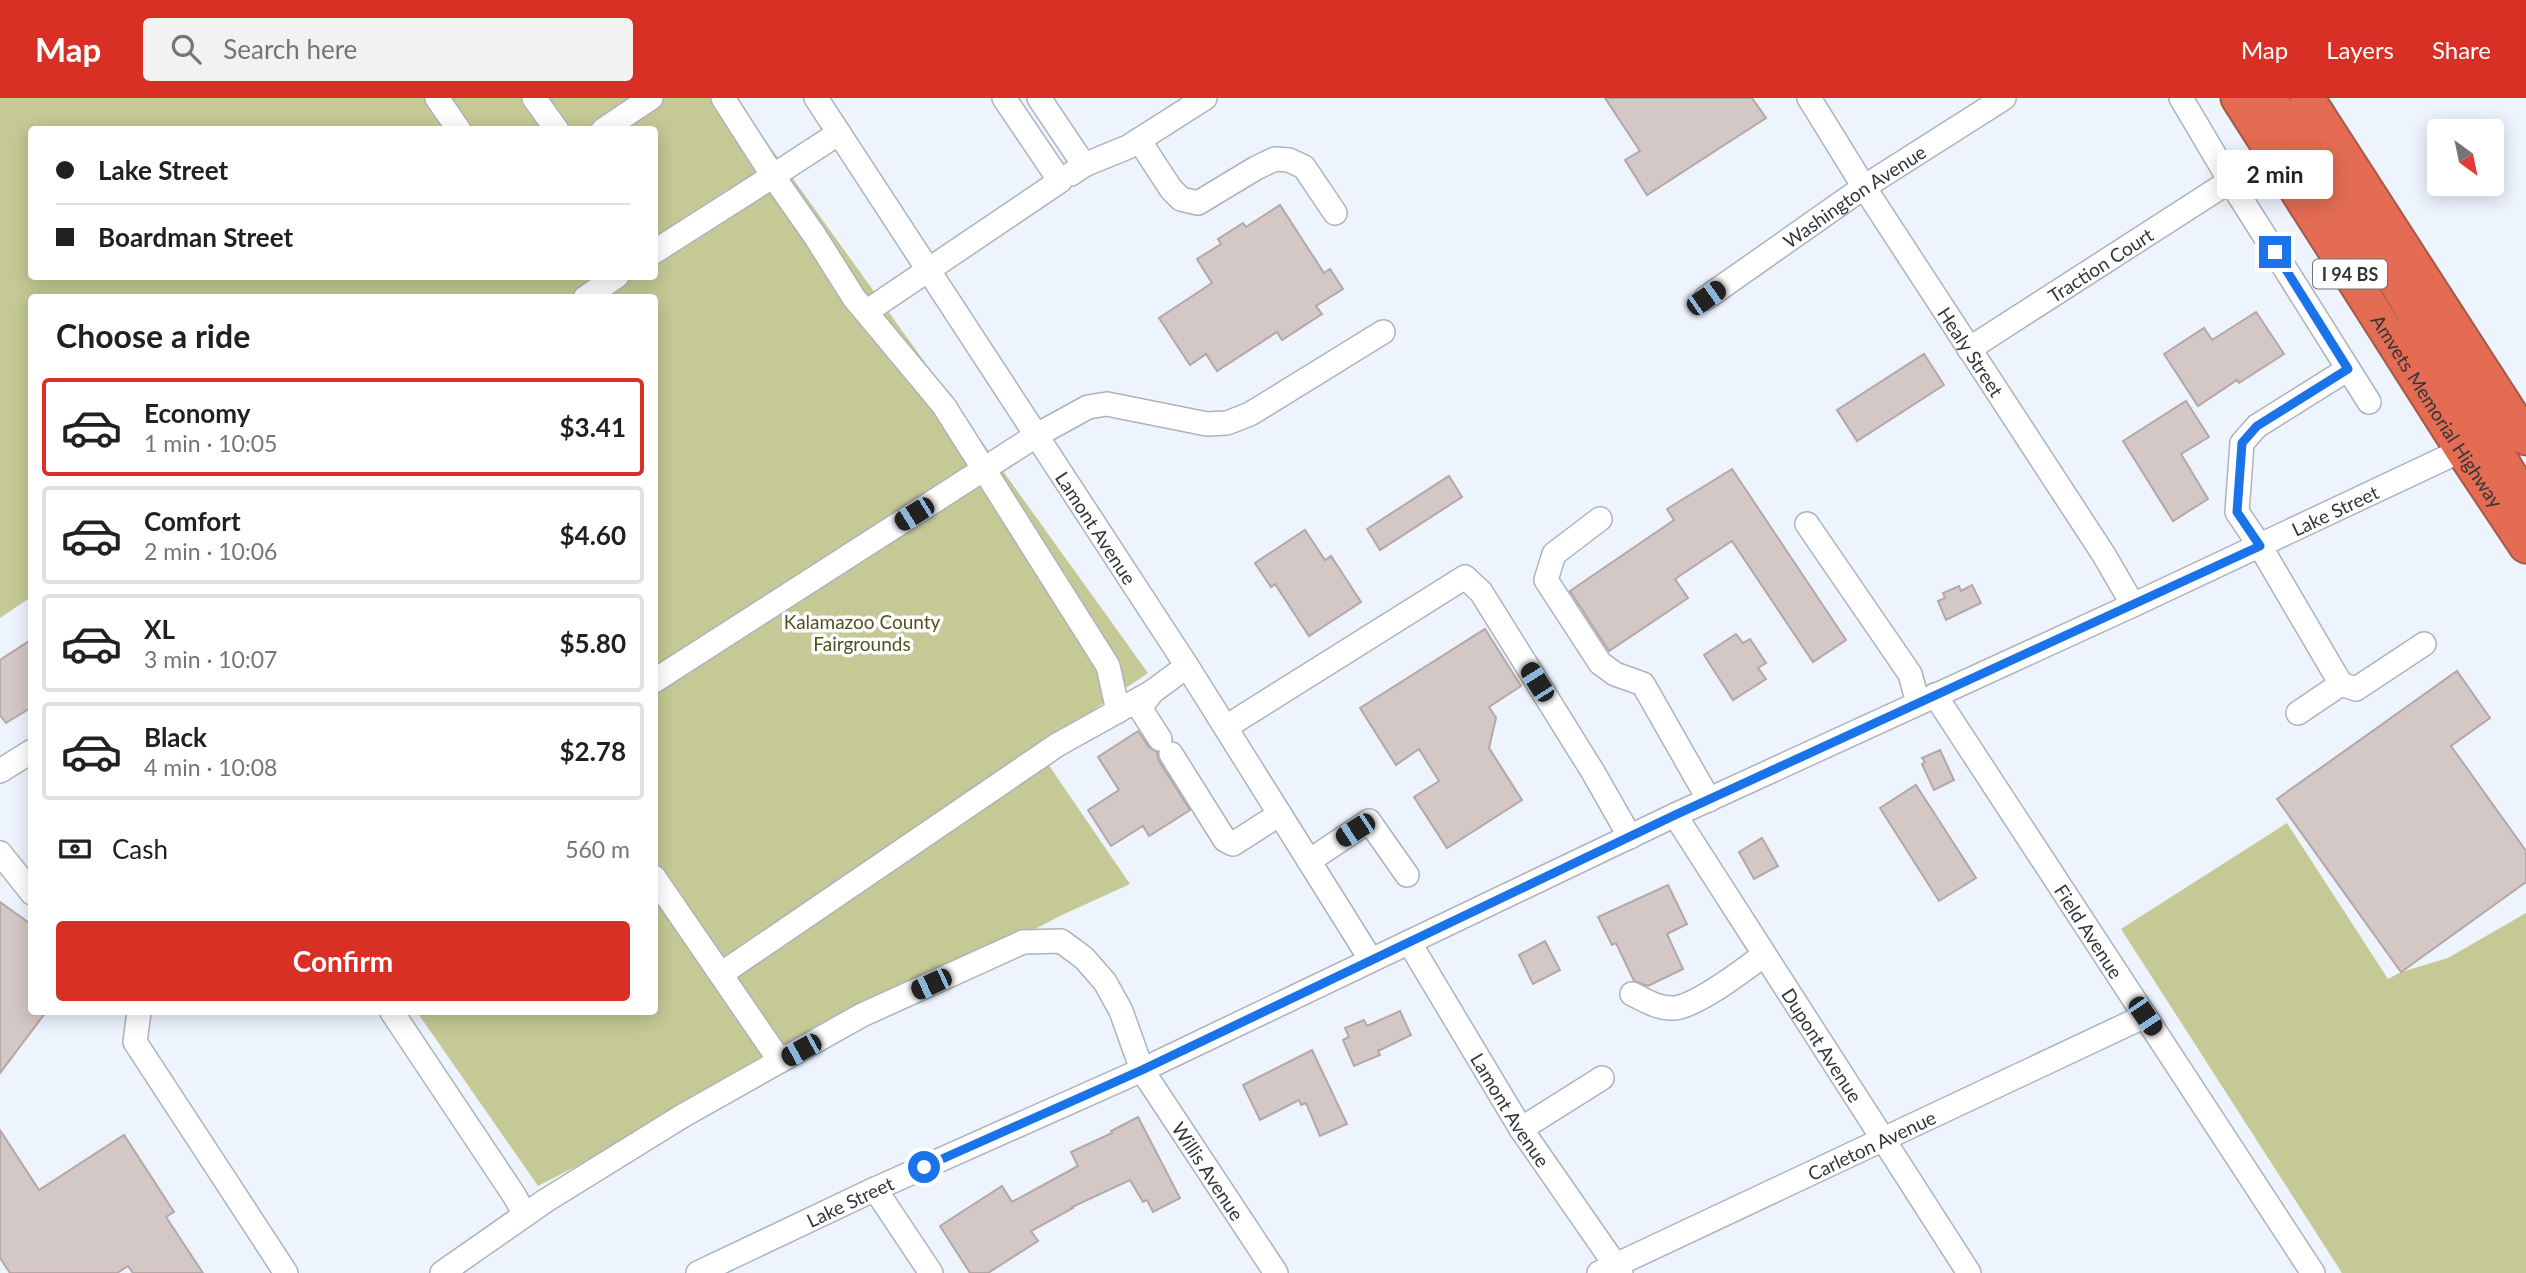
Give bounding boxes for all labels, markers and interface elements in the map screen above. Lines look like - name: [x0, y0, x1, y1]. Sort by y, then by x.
- search box: [143, 18, 633, 81]
- text: Map: [35, 29, 101, 69]
- icon: search: [167, 30, 205, 68]
- text: Search here: [223, 33, 357, 65]
- text: Map: [2241, 35, 2288, 64]
- text: Layers: [2326, 35, 2394, 64]
- text: Share: [2432, 35, 2491, 64]
- north arrow: [2427, 119, 2504, 196]
- map controls: [2427, 119, 2504, 196]
- street label: Washington Avenue: [1778, 139, 1930, 252]
- callout: 2 min: [2217, 150, 2333, 200]
- text: Lake Street: [98, 154, 228, 186]
- text: 2 min: [2246, 160, 2304, 188]
- text: Boardman Street: [98, 221, 293, 253]
- street label: Traction Court: [2043, 222, 2157, 307]
- route end: [2259, 236, 2291, 268]
- road number: I 94 BS: [2313, 260, 2387, 288]
- car: [1683, 277, 1730, 319]
- street label: Healy Street: [1934, 302, 2009, 401]
- street label: Amvets Memorial Highway: [2367, 310, 2508, 512]
- text: Choose a ride: [56, 316, 250, 355]
- icon: car: [60, 396, 123, 459]
- text: Economy: [144, 397, 250, 429]
- text: $3.41: [560, 411, 626, 443]
- text: 1 min · 10:05: [144, 429, 277, 457]
- street label: Lamont Avenue: [1051, 467, 1142, 588]
- street label: Lake Street: [2288, 480, 2382, 540]
- car: [891, 494, 938, 534]
- icon: car: [60, 504, 123, 567]
- text: Comfort: [144, 505, 241, 537]
- text: $4.60: [560, 519, 626, 551]
- text: 2 min · 10:06: [144, 537, 277, 565]
- park label: Kalamazoo County Fairgrounds: [784, 610, 941, 655]
- icon: car: [60, 612, 123, 675]
- text: XL: [144, 613, 175, 645]
- text: $5.80: [560, 627, 626, 659]
- text: 3 min · 10:07: [144, 645, 277, 673]
- car: [1517, 659, 1558, 705]
- icon: car: [60, 720, 123, 783]
- text: Black: [144, 721, 207, 753]
- text: $2.78: [560, 735, 626, 767]
- text: 4 min · 10:08: [144, 753, 277, 781]
- car: [1332, 810, 1379, 850]
- icon: cash: [56, 830, 94, 868]
- text: Cash: [112, 833, 168, 865]
- text: 560 m: [565, 835, 630, 863]
- street label: Field Avenue: [2050, 880, 2128, 982]
- button: Confirm: [56, 921, 630, 1001]
- car: [908, 966, 955, 1002]
- street label: Dupont Avenue: [1777, 983, 1867, 1106]
- car: [2125, 993, 2166, 1039]
- car: [778, 1031, 825, 1069]
- street label: Lamont Avenue: [1466, 1048, 1555, 1171]
- street label: Carleton Avenue: [1804, 1105, 1939, 1185]
- street label: Willis Avenue: [1168, 1117, 1249, 1224]
- route start: [908, 1151, 940, 1183]
- street label: Lake Street: [803, 1171, 897, 1231]

